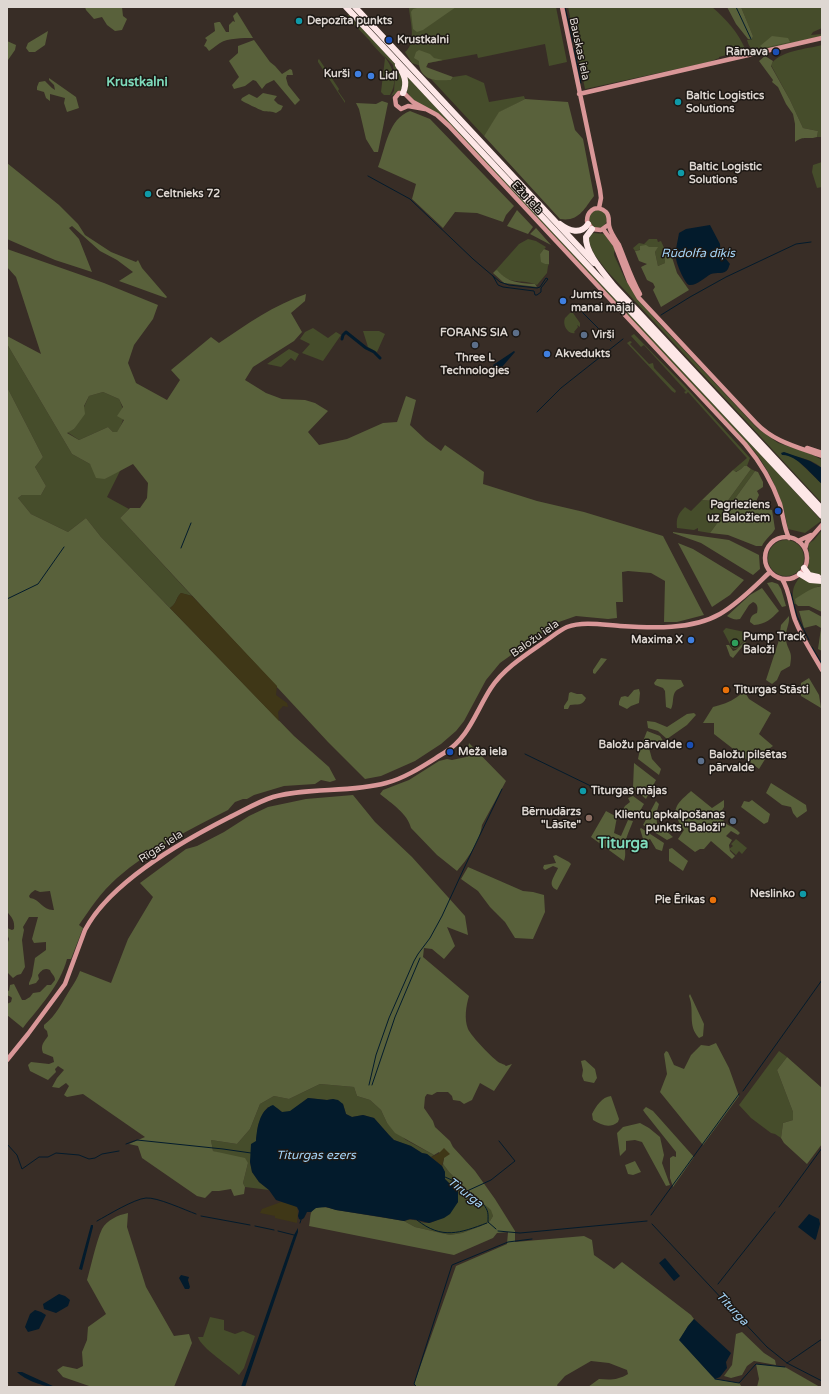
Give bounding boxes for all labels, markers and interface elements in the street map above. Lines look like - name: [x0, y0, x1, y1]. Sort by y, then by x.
- place label: Depozīta punkts: [307, 14, 392, 28]
- marker: Depozīta punkts: [294, 16, 304, 26]
- street label: Bauskas iela: [566, 16, 592, 82]
- place label: Krustkalni: [397, 33, 449, 47]
- marker: Krustkalni: [384, 35, 394, 45]
- place label: Rāmava: [726, 45, 768, 59]
- marker: Rāmava: [771, 47, 781, 57]
- place label: Kurši: [324, 67, 350, 81]
- marker: Kurši: [353, 69, 363, 79]
- place label: Lidl: [379, 69, 398, 83]
- marker: Lidl: [366, 71, 376, 81]
- district label: Krustkalni: [106, 75, 168, 91]
- place label: Baltic Logistics Solutions: [686, 89, 764, 115]
- marker: Baltic Logistics Solutions: [673, 97, 683, 107]
- place label: Baltic Logistic Solutions: [689, 160, 762, 186]
- marker: Baltic Logistic Solutions: [676, 168, 686, 178]
- street label: Ežu iela: [509, 179, 545, 217]
- place label: Celtnieks 72: [156, 187, 220, 201]
- marker: Celtnieks 72: [143, 189, 153, 199]
- water label: Rūdolfa dīķis: [661, 247, 735, 261]
- place label: Jumts manai mājai: [571, 288, 634, 314]
- marker: Jumts manai mājai: [558, 296, 568, 306]
- place label: FORANS SIA: [440, 326, 508, 340]
- marker: FORANS SIA: [511, 328, 521, 338]
- place label: Virši: [592, 328, 614, 342]
- marker: Virši: [579, 330, 589, 340]
- marker: Three L Technologies: [470, 340, 480, 350]
- place label: Akvedukts: [555, 347, 610, 361]
- marker: Akvedukts: [542, 349, 552, 359]
- place label: Three L Technologies: [441, 351, 509, 377]
- place label: Pagrieziens uz Baložiem: [707, 498, 770, 524]
- marker: Pagrieziens uz Baložiem: [773, 506, 783, 516]
- street label: Baložu iela: [508, 617, 562, 661]
- place label: Pump Track Baloži: [743, 630, 805, 656]
- place label: Maxima X: [631, 633, 683, 647]
- marker: Maxima X: [686, 635, 696, 645]
- marker: Pump Track Baloži: [730, 638, 740, 648]
- place label: Titurgas Stāsti: [734, 683, 809, 697]
- marker: Titurgas Stāsti: [721, 685, 731, 695]
- place label: Baložu pārvalde: [599, 738, 682, 752]
- marker: Baložu pārvalde: [685, 740, 695, 750]
- place label: Meža iela: [458, 745, 507, 759]
- marker: Meža iela: [445, 747, 455, 757]
- place label: Baložu pilsētas pārvalde: [709, 748, 787, 774]
- marker: Baložu pilsētas pārvalde: [696, 756, 706, 766]
- place label: Titurgas mājas: [591, 784, 667, 798]
- marker: Titurgas mājas: [578, 786, 588, 796]
- place label: Bērnudārzs "Lāsīte": [522, 805, 581, 831]
- place label: Klientu apkalpošanas punkts "Baloži": [614, 808, 725, 834]
- marker: Bērnudārzs "Lāsīte": [584, 813, 594, 823]
- marker: Klientu apkalpošanas punkts "Baloži": [728, 816, 738, 826]
- street label: Rīgas iela: [137, 828, 185, 866]
- district label: Titurga: [598, 835, 648, 853]
- place label: Neslinko: [750, 887, 795, 901]
- marker: Neslinko: [798, 889, 808, 899]
- place label: Pie Ērikas: [655, 893, 705, 907]
- marker: Pie Ērikas: [708, 895, 718, 905]
- water label: Titurgas ezers: [276, 1149, 356, 1163]
- water label: Tirurga: [444, 1175, 486, 1211]
- water label: Titurga: [713, 1289, 751, 1329]

